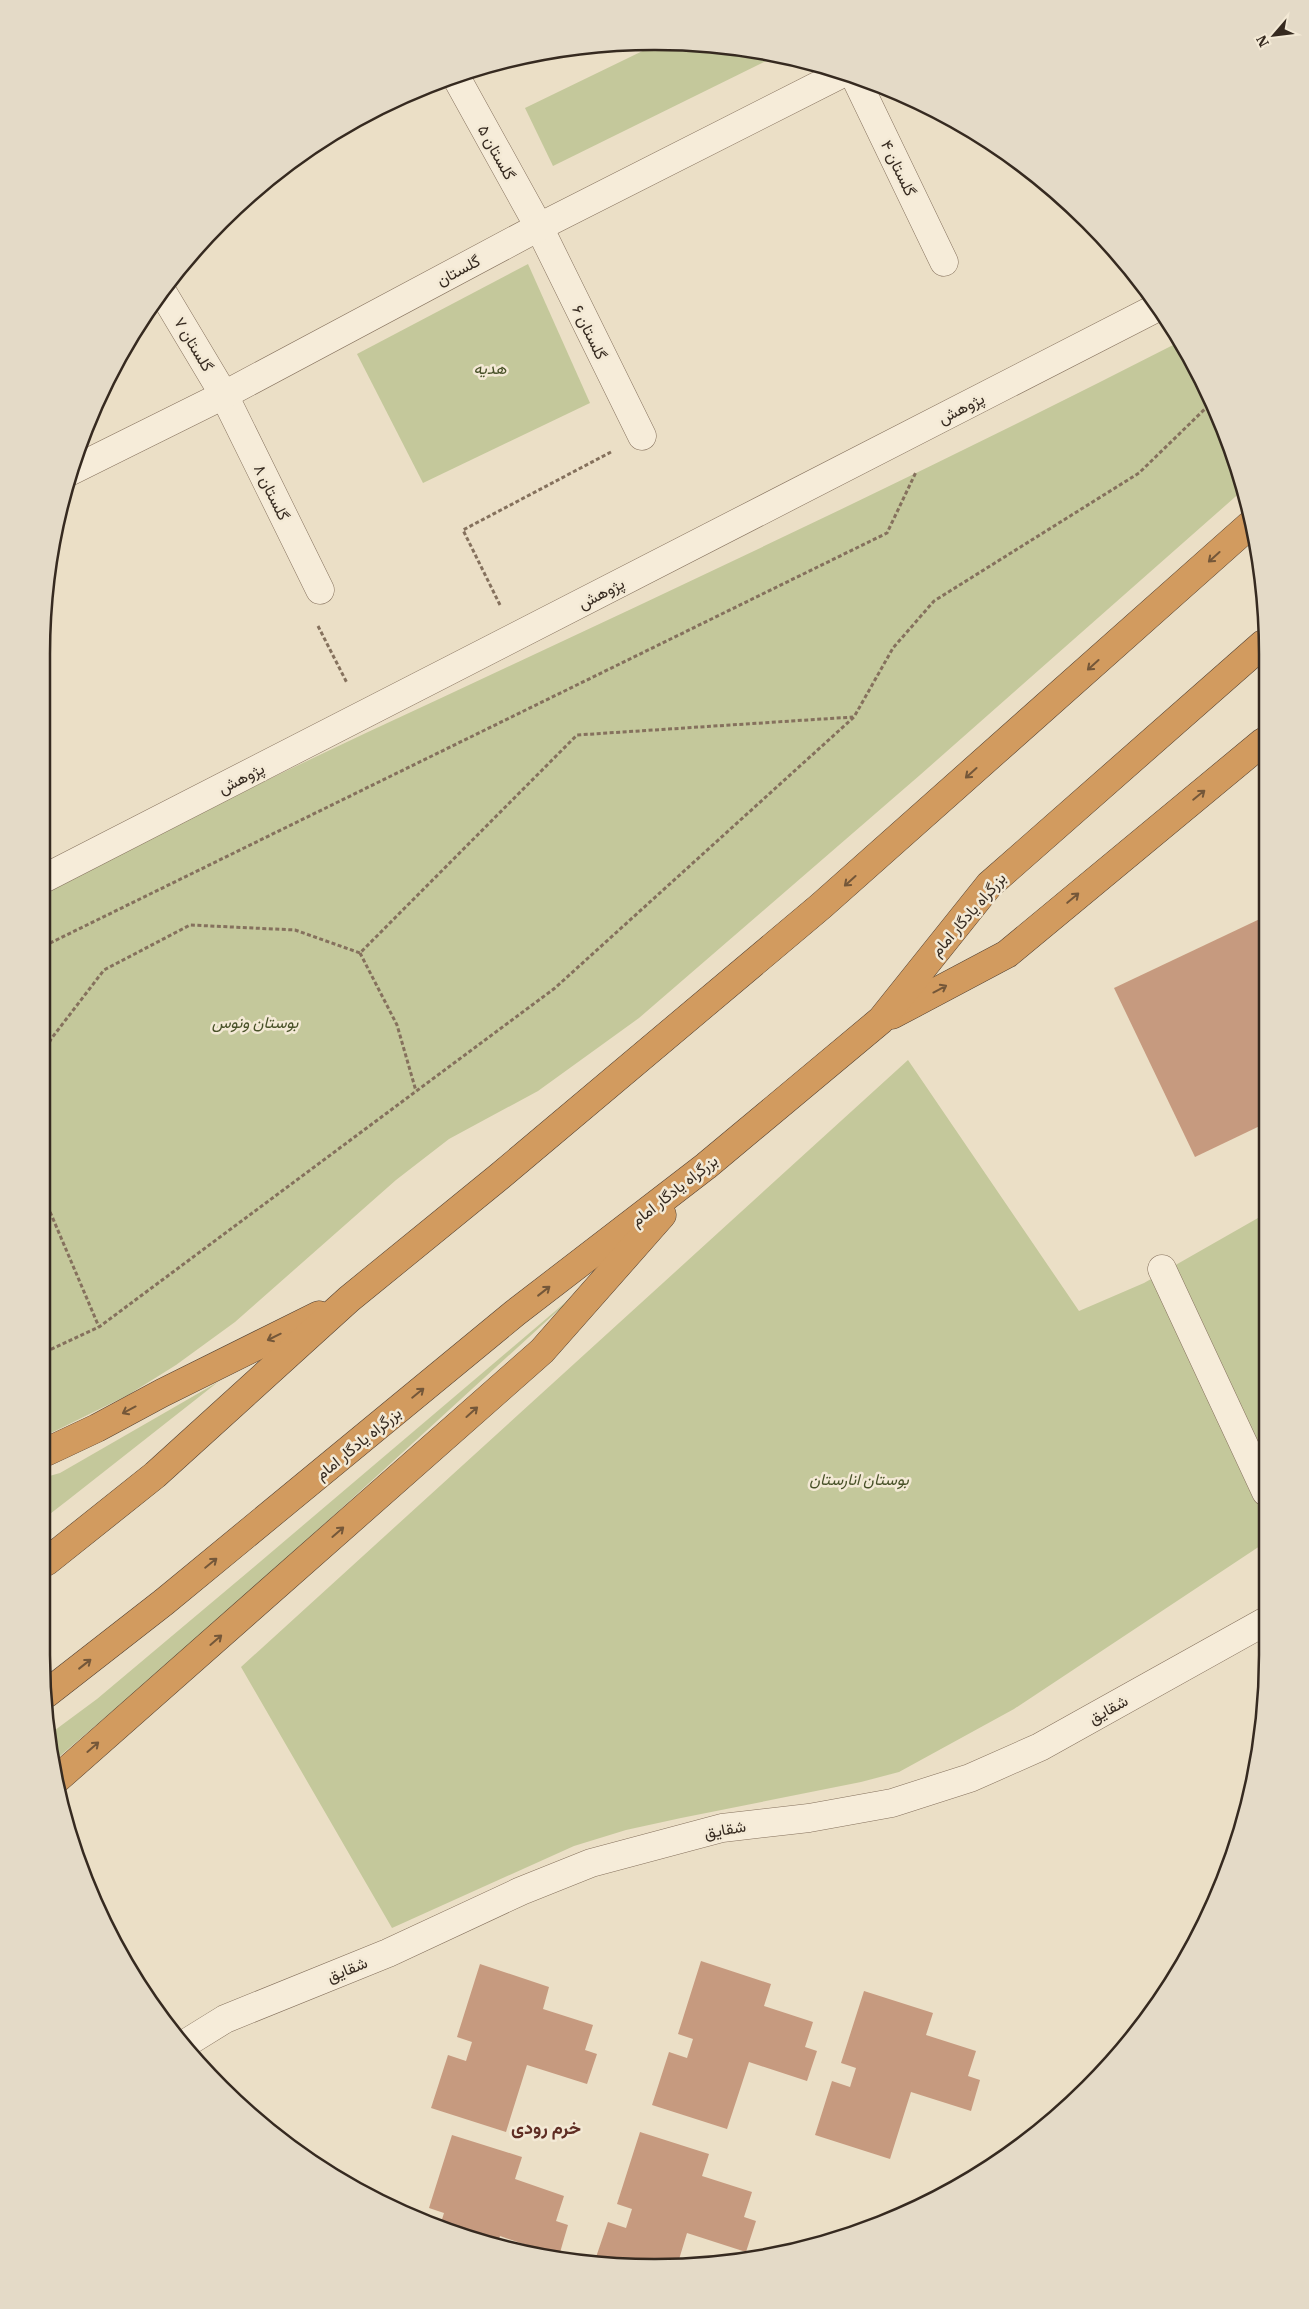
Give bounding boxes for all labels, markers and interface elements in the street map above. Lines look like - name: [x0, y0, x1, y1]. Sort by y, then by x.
- north arrow: [1249, 10, 1299, 60]
- text: N: [1252, 32, 1273, 50]
- street label: گلستان ۵: [474, 121, 520, 183]
- street label: گلستان ۴: [877, 137, 921, 199]
- street label: گلستان: [433, 250, 483, 290]
- street label: گلستان ۶: [568, 301, 612, 363]
- street label: گلستان ۷: [170, 313, 218, 375]
- park label: هدیه: [474, 358, 507, 378]
- street label: پژوهش: [934, 388, 989, 430]
- street label: گلستان ۸: [250, 461, 294, 523]
- one-way arrow: [1208, 551, 1221, 563]
- street label: پژوهش: [574, 573, 629, 615]
- one-way arrow: [1086, 659, 1099, 671]
- street label: پژوهش: [214, 758, 269, 800]
- one-way arrow: [965, 767, 978, 778]
- one-way arrow: [1192, 789, 1205, 800]
- street label: بزرگراه یادگار امام: [926, 868, 1011, 961]
- one-way arrow: [844, 875, 857, 886]
- one-way arrow: [1067, 892, 1080, 904]
- one-way arrow: [932, 984, 947, 993]
- park label: بوستان ونوس: [212, 1012, 300, 1033]
- street label: بزرگراه یادگار امام: [627, 1150, 722, 1231]
- one-way arrow: [538, 1285, 551, 1296]
- one-way arrow: [267, 1333, 282, 1342]
- one-way arrow: [411, 1387, 424, 1398]
- street label: بزرگراه یادگار امام: [311, 1402, 406, 1485]
- one-way arrow: [122, 1405, 137, 1415]
- one-way arrow: [465, 1406, 478, 1418]
- park label: بوستان انارستان: [809, 1469, 910, 1490]
- one-way arrow: [331, 1527, 344, 1538]
- one-way arrow: [205, 1557, 218, 1568]
- one-way arrow: [209, 1634, 222, 1645]
- one-way arrow: [78, 1659, 91, 1670]
- street label: شقایق: [1085, 1690, 1132, 1729]
- one-way arrow: [87, 1741, 100, 1752]
- street label: شقایق: [703, 1815, 748, 1843]
- street label: شقایق: [324, 1952, 371, 1987]
- district label: خرم رودی: [511, 2116, 581, 2140]

